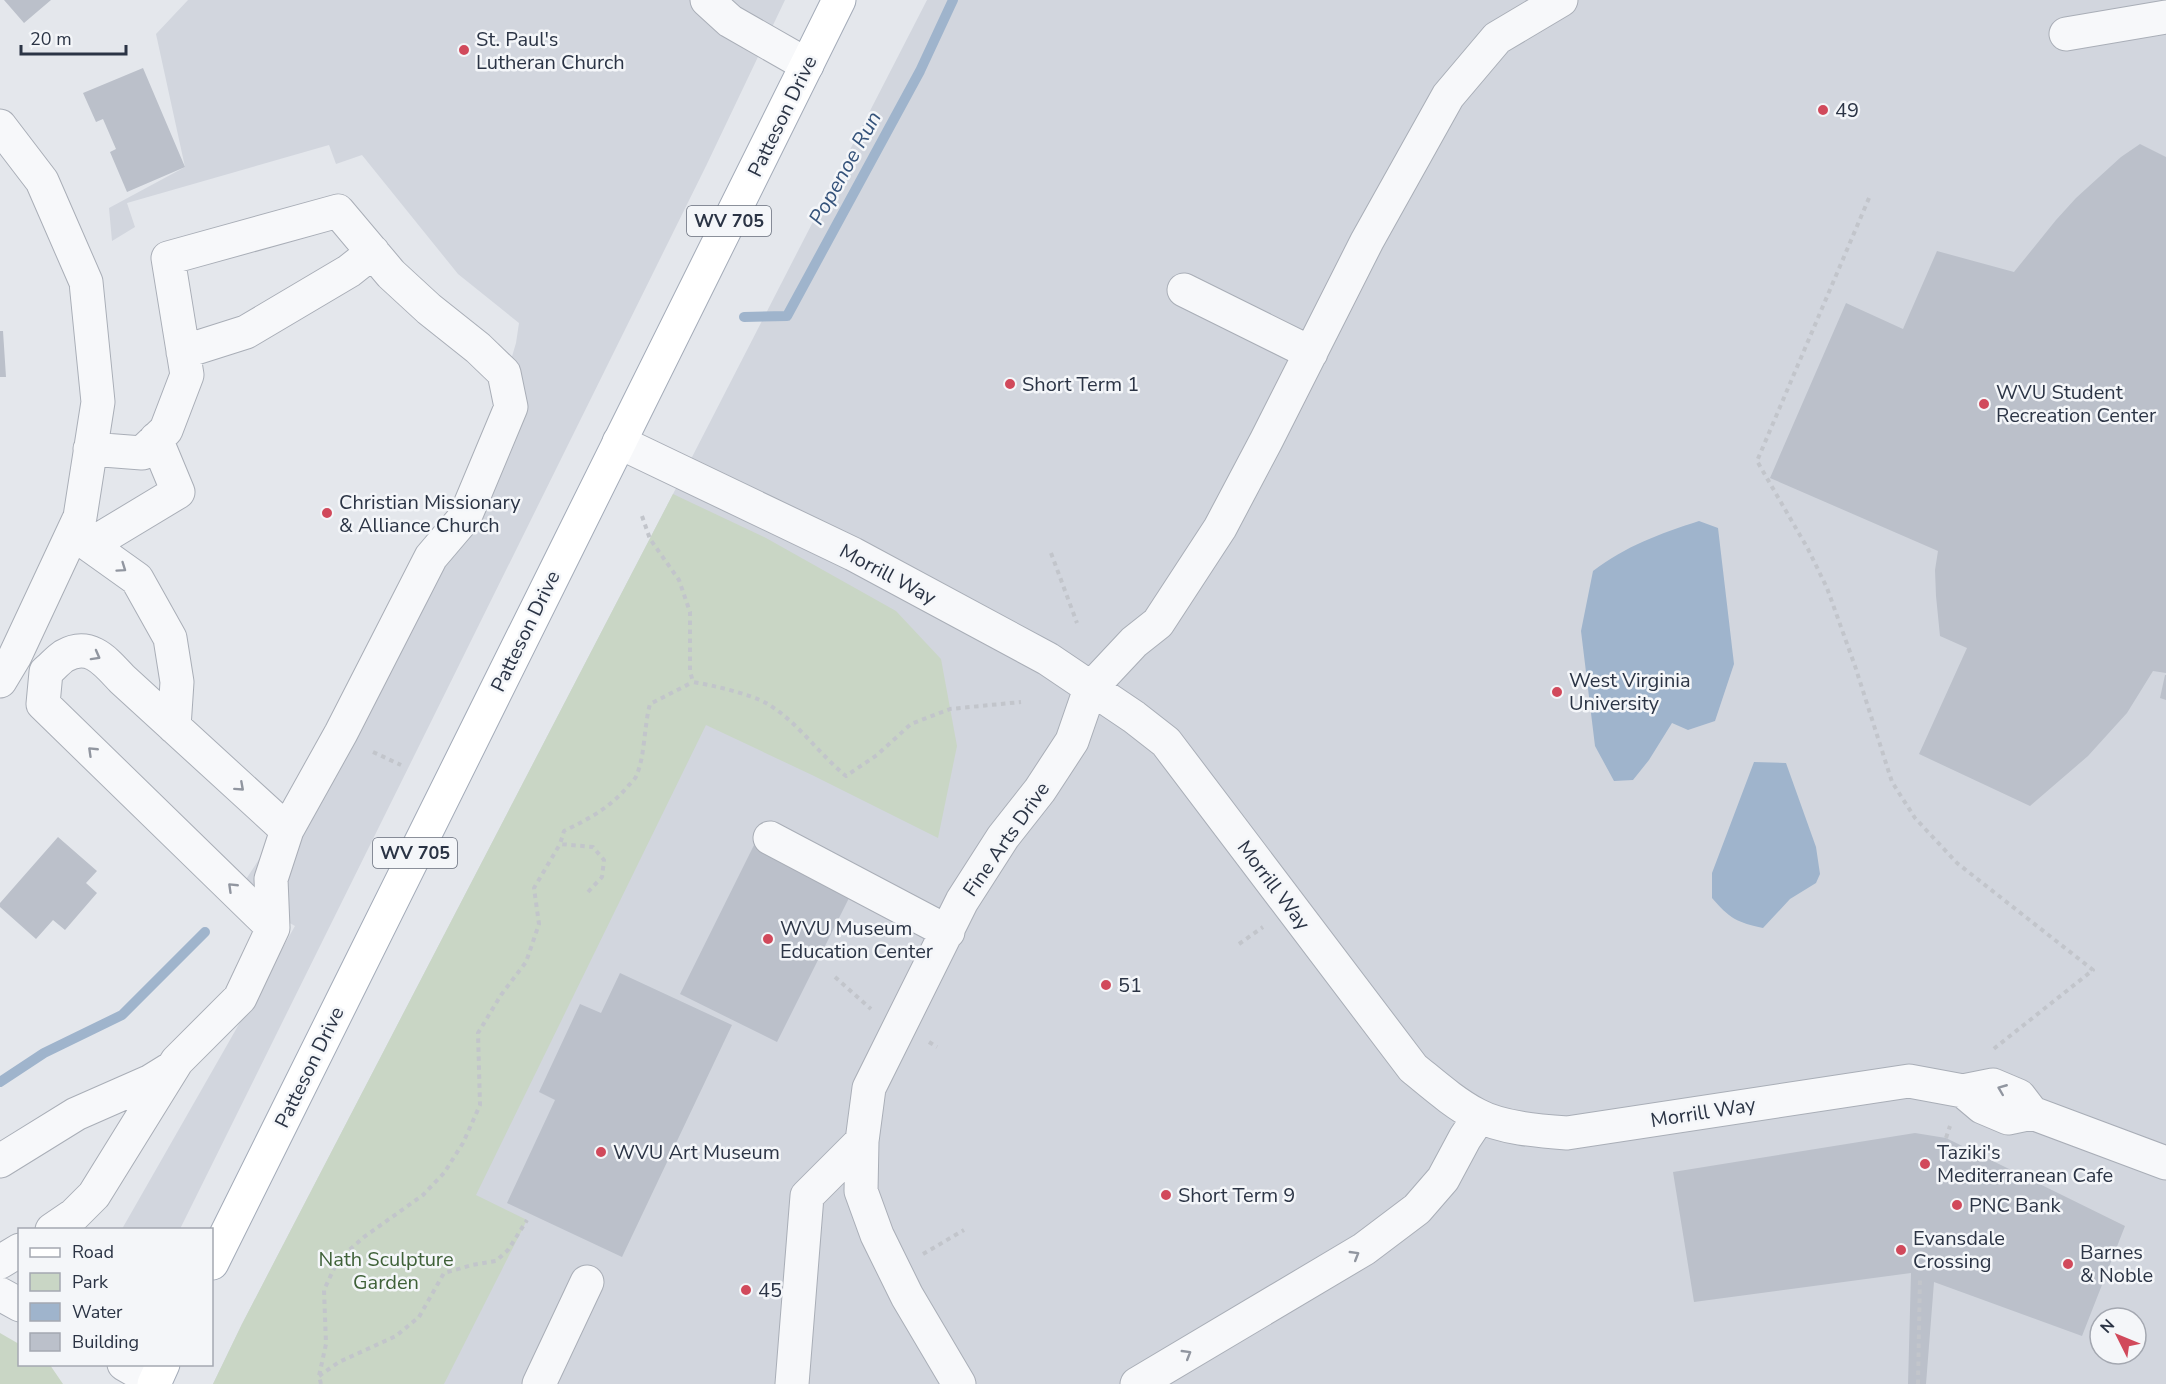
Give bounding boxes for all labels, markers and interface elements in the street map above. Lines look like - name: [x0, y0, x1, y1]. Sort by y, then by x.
- scale bar: [21, 18, 126, 56]
- place label: St. Paul's Lutheran Church: [476, 26, 625, 76]
- text: 20 m: [30, 27, 72, 51]
- marker: St. Paul's Lutheran Church: [457, 43, 471, 57]
- street label: Patteson Drive: [741, 51, 823, 181]
- place label: 49: [1835, 97, 1859, 124]
- marker: 49: [1816, 103, 1830, 117]
- water label: Popenoe Run: [802, 106, 888, 230]
- road number: WV 705: [687, 206, 771, 236]
- place label: Short Term 1: [1022, 371, 1139, 398]
- marker: Short Term 1: [1003, 377, 1017, 391]
- place label: WVU Student Recreation Center: [1996, 379, 2156, 429]
- marker: WVU Student Recreation Center: [1977, 397, 1991, 411]
- place label: Christian Missionary & Alliance Church: [339, 489, 521, 539]
- marker: Christian Missionary & Alliance Church: [320, 506, 334, 520]
- street label: Morrill Way: [835, 538, 941, 612]
- one-way arrow: [115, 561, 126, 572]
- street label: Patteson Drive: [484, 566, 566, 696]
- one-way arrow: [90, 649, 100, 660]
- place label: West Virginia University: [1569, 667, 1691, 717]
- marker: West Virginia University: [1550, 685, 1564, 699]
- one-way arrow: [88, 747, 98, 758]
- street label: Fine Arts Drive: [957, 777, 1056, 902]
- one-way arrow: [232, 779, 243, 790]
- street label: Morrill Way: [1231, 835, 1317, 936]
- road number: WV 705: [373, 838, 457, 868]
- one-way arrow: [228, 883, 239, 894]
- place label: WVU Museum Education Center: [780, 915, 933, 965]
- marker: WVU Museum Education Center: [761, 932, 775, 946]
- place label: 51: [1118, 972, 1142, 999]
- marker: 51: [1099, 978, 1113, 992]
- street label: Patteson Drive: [268, 1002, 350, 1132]
- one-way arrow: [1997, 1084, 2007, 1097]
- street label: Morrill Way: [1649, 1091, 1758, 1134]
- place label: WVU Art Museum: [613, 1139, 780, 1166]
- place label: Taziki's Mediterranean Cafe: [1937, 1139, 2113, 1189]
- marker: WVU Art Museum: [594, 1145, 608, 1159]
- marker: Taziki's Mediterranean Cafe: [1918, 1157, 1932, 1171]
- place label: Short Term 9: [1178, 1182, 1295, 1209]
- marker: Short Term 9: [1159, 1188, 1173, 1202]
- place label: PNC Bank: [1969, 1192, 2062, 1219]
- marker: PNC Bank: [1950, 1198, 1964, 1212]
- place label: Evansdale Crossing: [1913, 1225, 2005, 1275]
- legend: [18, 1228, 213, 1366]
- place label: Barnes & Noble: [2080, 1239, 2153, 1289]
- text: Road: [72, 1240, 114, 1264]
- marker: Evansdale Crossing: [1894, 1243, 1908, 1257]
- park label: Nath Sculpture Garden: [318, 1246, 454, 1296]
- one-way arrow: [1349, 1250, 1359, 1262]
- marker: Barnes & Noble: [2061, 1257, 2075, 1271]
- text: Park: [72, 1270, 109, 1294]
- place label: 45: [758, 1277, 782, 1304]
- marker: 45: [739, 1283, 753, 1297]
- text: Water: [72, 1300, 123, 1324]
- north arrow: [2088, 1306, 2148, 1366]
- text: N: [2096, 1315, 2120, 1338]
- text: Building: [72, 1330, 139, 1354]
- one-way arrow: [1181, 1350, 1191, 1362]

